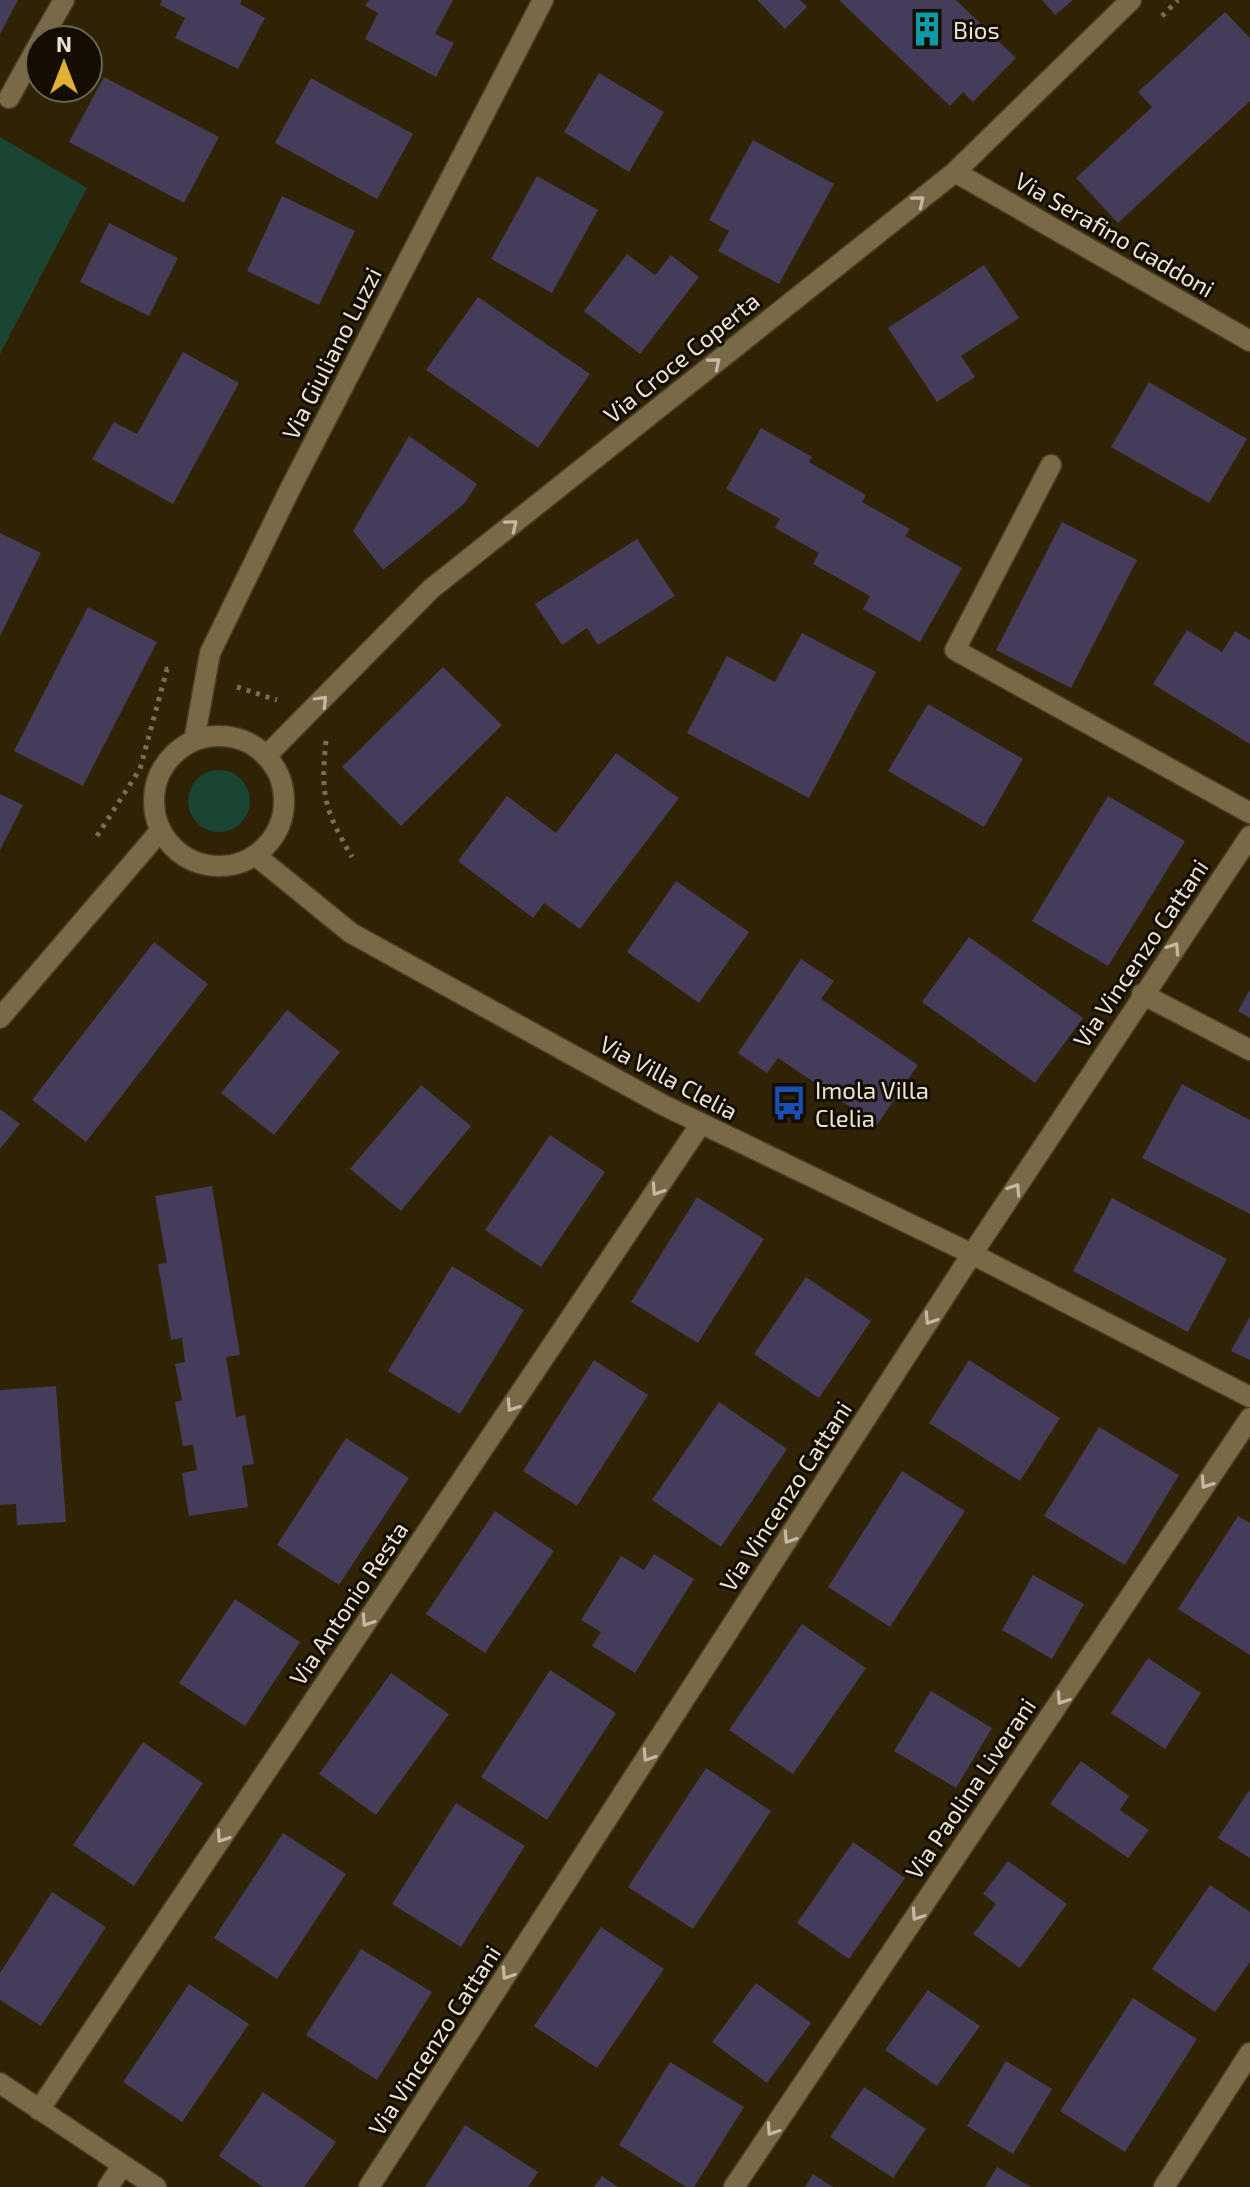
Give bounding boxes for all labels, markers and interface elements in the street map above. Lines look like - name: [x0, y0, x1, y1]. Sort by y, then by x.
- building icon: Bios: [908, 10, 946, 48]
- place label: Bios: [953, 15, 1000, 44]
- north arrow: [24, 24, 104, 104]
- text: N: [56, 30, 72, 56]
- street label: Via Serafino Gaddoni: [1010, 165, 1220, 303]
- one-way arrow: [910, 196, 924, 211]
- street label: Via Giuliano Luzzi: [275, 262, 387, 444]
- street label: Via Croce Coperta: [597, 285, 765, 429]
- one-way arrow: [706, 358, 721, 372]
- one-way arrow: [503, 520, 518, 534]
- one-way arrow: [312, 696, 327, 710]
- street label: Via Vincenzo Cattani: [1066, 853, 1214, 1053]
- one-way arrow: [1164, 942, 1179, 957]
- street label: Via Villa Clelia: [595, 1029, 743, 1125]
- place label: Imola Villa Clelia: [815, 1075, 929, 1132]
- bus stop icon: Imola Villa Clelia: [770, 1084, 808, 1122]
- one-way arrow: [652, 1181, 667, 1195]
- one-way arrow: [1006, 1183, 1021, 1197]
- one-way arrow: [925, 1311, 940, 1325]
- street label: Via Vincenzo Cattani: [713, 1396, 857, 1596]
- one-way arrow: [507, 1397, 522, 1411]
- one-way arrow: [1201, 1474, 1216, 1488]
- street label: Via Antonio Resta: [283, 1516, 413, 1690]
- one-way arrow: [784, 1529, 799, 1543]
- one-way arrow: [362, 1613, 377, 1627]
- one-way arrow: [1056, 1690, 1071, 1704]
- street label: Via Paolina Liverani: [899, 1692, 1041, 1884]
- one-way arrow: [643, 1747, 658, 1762]
- one-way arrow: [217, 1828, 232, 1843]
- one-way arrow: [911, 1906, 926, 1920]
- street label: Via Vincenzo Cattani: [362, 1940, 506, 2140]
- one-way arrow: [501, 1966, 516, 1980]
- one-way arrow: [767, 2122, 782, 2136]

